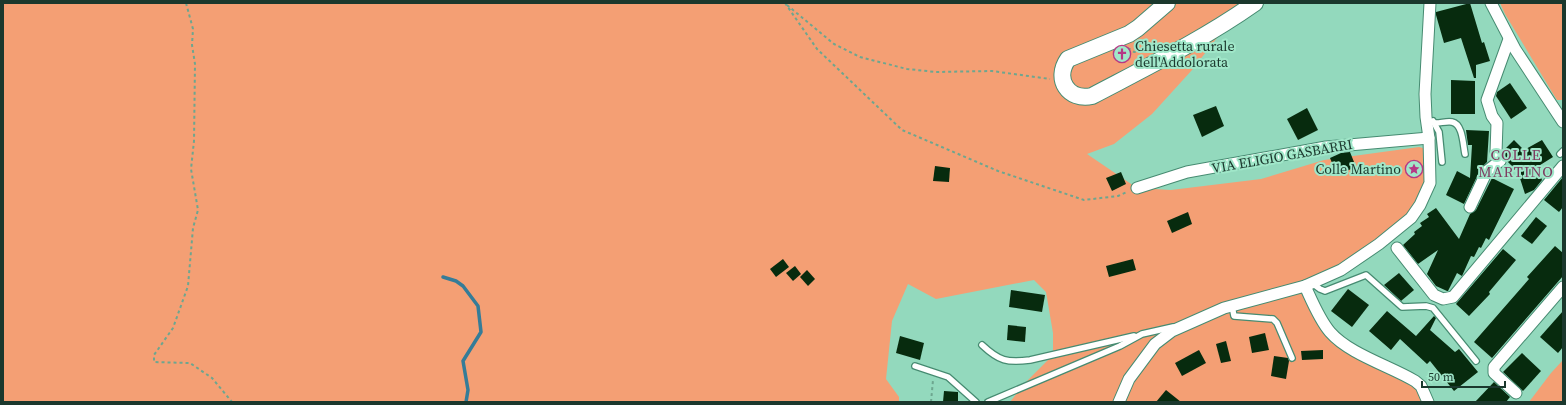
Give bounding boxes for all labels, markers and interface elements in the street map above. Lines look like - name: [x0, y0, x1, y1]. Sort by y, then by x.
- place label: Chiesetta rurale dell'Addolorata: [1135, 36, 1235, 72]
- church icon: Chiesetta rurale dell'Addolorata: [1112, 44, 1132, 64]
- street label: VIA ELIGIO GASBARRI: [1210, 134, 1354, 178]
- district label: COLLE MARTINO: [1478, 144, 1554, 182]
- place label: Colle Martino: [1315, 159, 1401, 179]
- place icon: Colle Martino: [1404, 159, 1424, 179]
- scale bar: [1422, 363, 1505, 389]
- text: 50 m: [1428, 369, 1454, 385]

